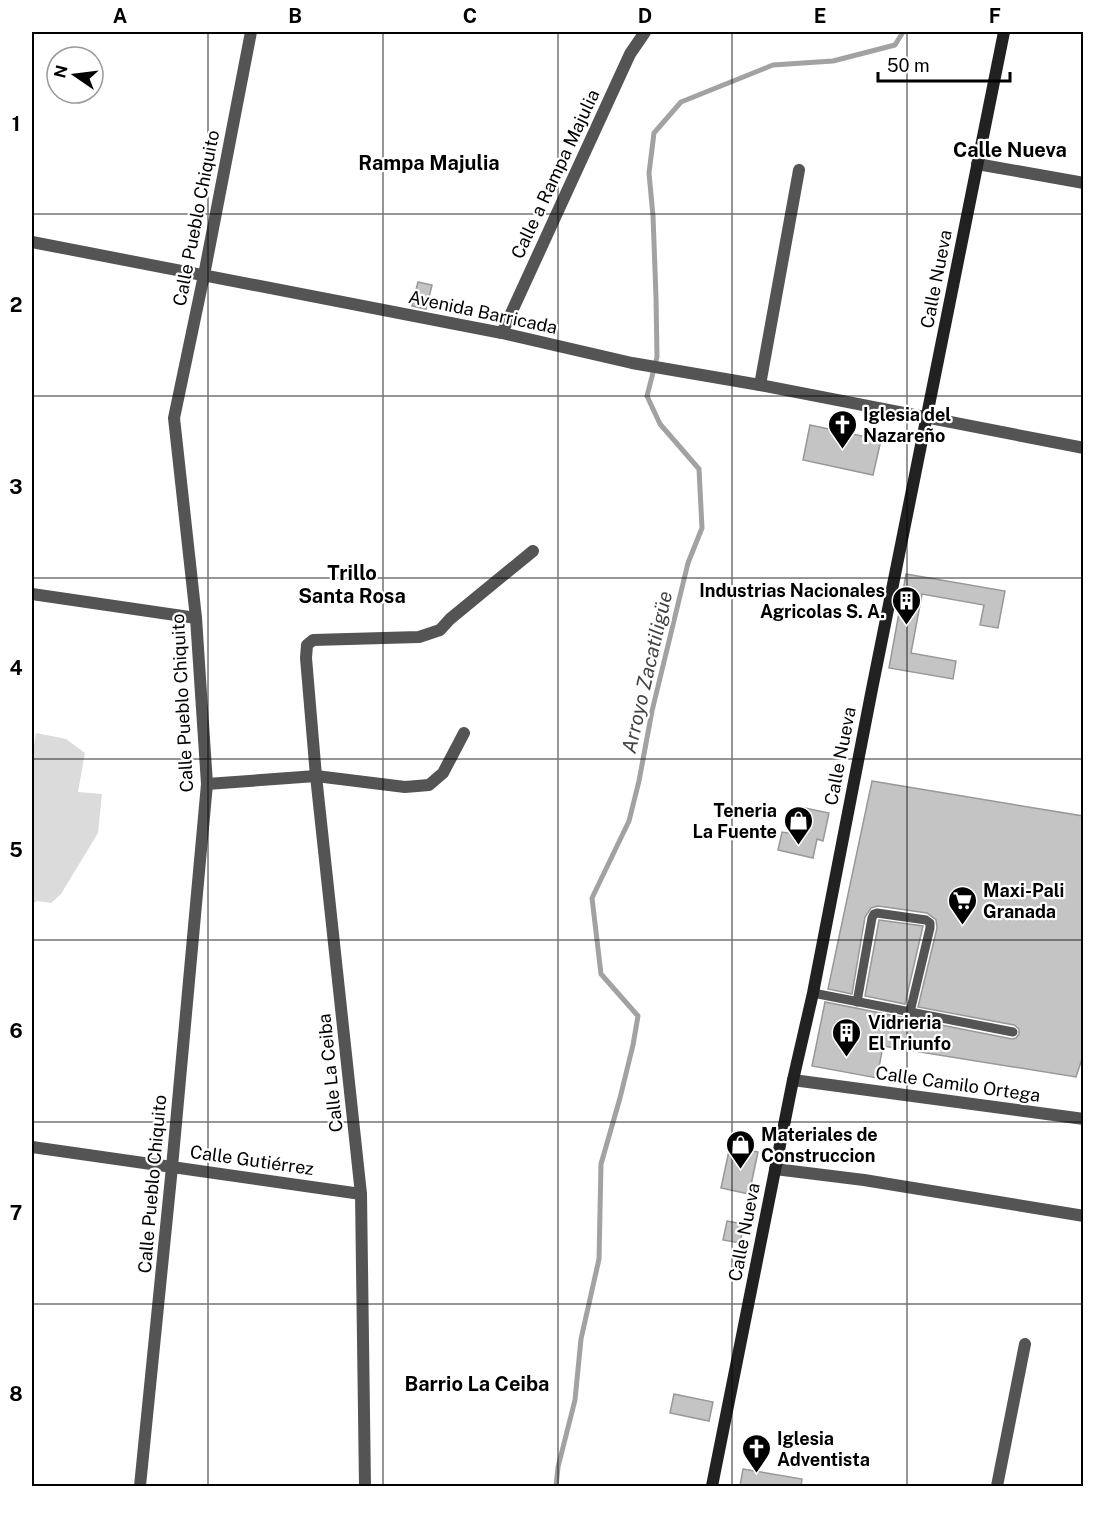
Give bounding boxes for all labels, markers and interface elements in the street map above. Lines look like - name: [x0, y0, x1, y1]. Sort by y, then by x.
- text: A: [113, 4, 127, 28]
- text: B: [288, 4, 302, 28]
- text: C: [463, 4, 477, 28]
- text: D: [638, 4, 652, 28]
- text: E: [814, 4, 826, 28]
- text: F: [989, 4, 1001, 28]
- north arrow: [45, 45, 105, 105]
- scale bar: [878, 45, 1010, 83]
- text: 50 m: [887, 55, 930, 76]
- text: N: [50, 63, 72, 80]
- street label: Calle a Rampa Majulia: [506, 86, 604, 262]
- text: 1: [12, 112, 20, 136]
- street label: Calle Pueblo Chiquito: [169, 128, 223, 308]
- district label: Calle Nueva: [953, 138, 1067, 162]
- district label: Rampa Majulia: [358, 151, 500, 175]
- street label: Calle Nueva: [916, 228, 956, 330]
- street label: Avenida Barricada: [407, 286, 559, 338]
- text: 2: [10, 293, 22, 317]
- place label: Iglesia del Nazareño: [863, 404, 951, 446]
- church icon: Iglesia del Nazareño: [826, 408, 858, 450]
- text: 3: [9, 475, 23, 499]
- district label: Trillo Santa Rosa: [298, 561, 406, 608]
- place label: Industrias Nacionales Agricolas S. A.: [699, 580, 885, 622]
- building icon: Industrias Nacionales Agricolas S. A.: [890, 584, 922, 626]
- water label: Arroyo Zacatiligüe: [617, 589, 677, 755]
- street label: Calle Pueblo Chiquito: [167, 613, 197, 793]
- text: 4: [9, 656, 23, 680]
- street label: Calle Nueva: [820, 705, 860, 807]
- place label: Teneria La Fuente: [693, 800, 777, 842]
- shop icon: Teneria La Fuente: [782, 804, 814, 846]
- text: 5: [9, 838, 23, 862]
- place label: Maxi-Pali Granada: [983, 880, 1064, 922]
- supermarket icon: Maxi-Pali Granada: [946, 884, 978, 926]
- place label: Vidrieria El Triunfo: [868, 1012, 951, 1054]
- street label: Calle La Ceiba: [313, 1013, 347, 1133]
- building icon: Vidrieria El Triunfo: [831, 1016, 863, 1058]
- text: 6: [9, 1019, 23, 1043]
- street label: Calle Camilo Ortega: [874, 1062, 1042, 1106]
- street label: Calle Pueblo Chiquito: [134, 1094, 170, 1274]
- place label: Materiales de Construccion: [761, 1124, 878, 1166]
- shop icon: Materiales de Construccion: [724, 1128, 756, 1170]
- street label: Calle Gutiérrez: [189, 1141, 315, 1179]
- street label: Calle Nueva: [724, 1181, 764, 1283]
- text: 7: [10, 1201, 22, 1225]
- district label: Barrio La Ceiba: [405, 1372, 549, 1396]
- text: 8: [9, 1382, 23, 1406]
- place label: Iglesia Adventista: [777, 1428, 870, 1470]
- church icon: Iglesia Adventista: [740, 1432, 772, 1474]

